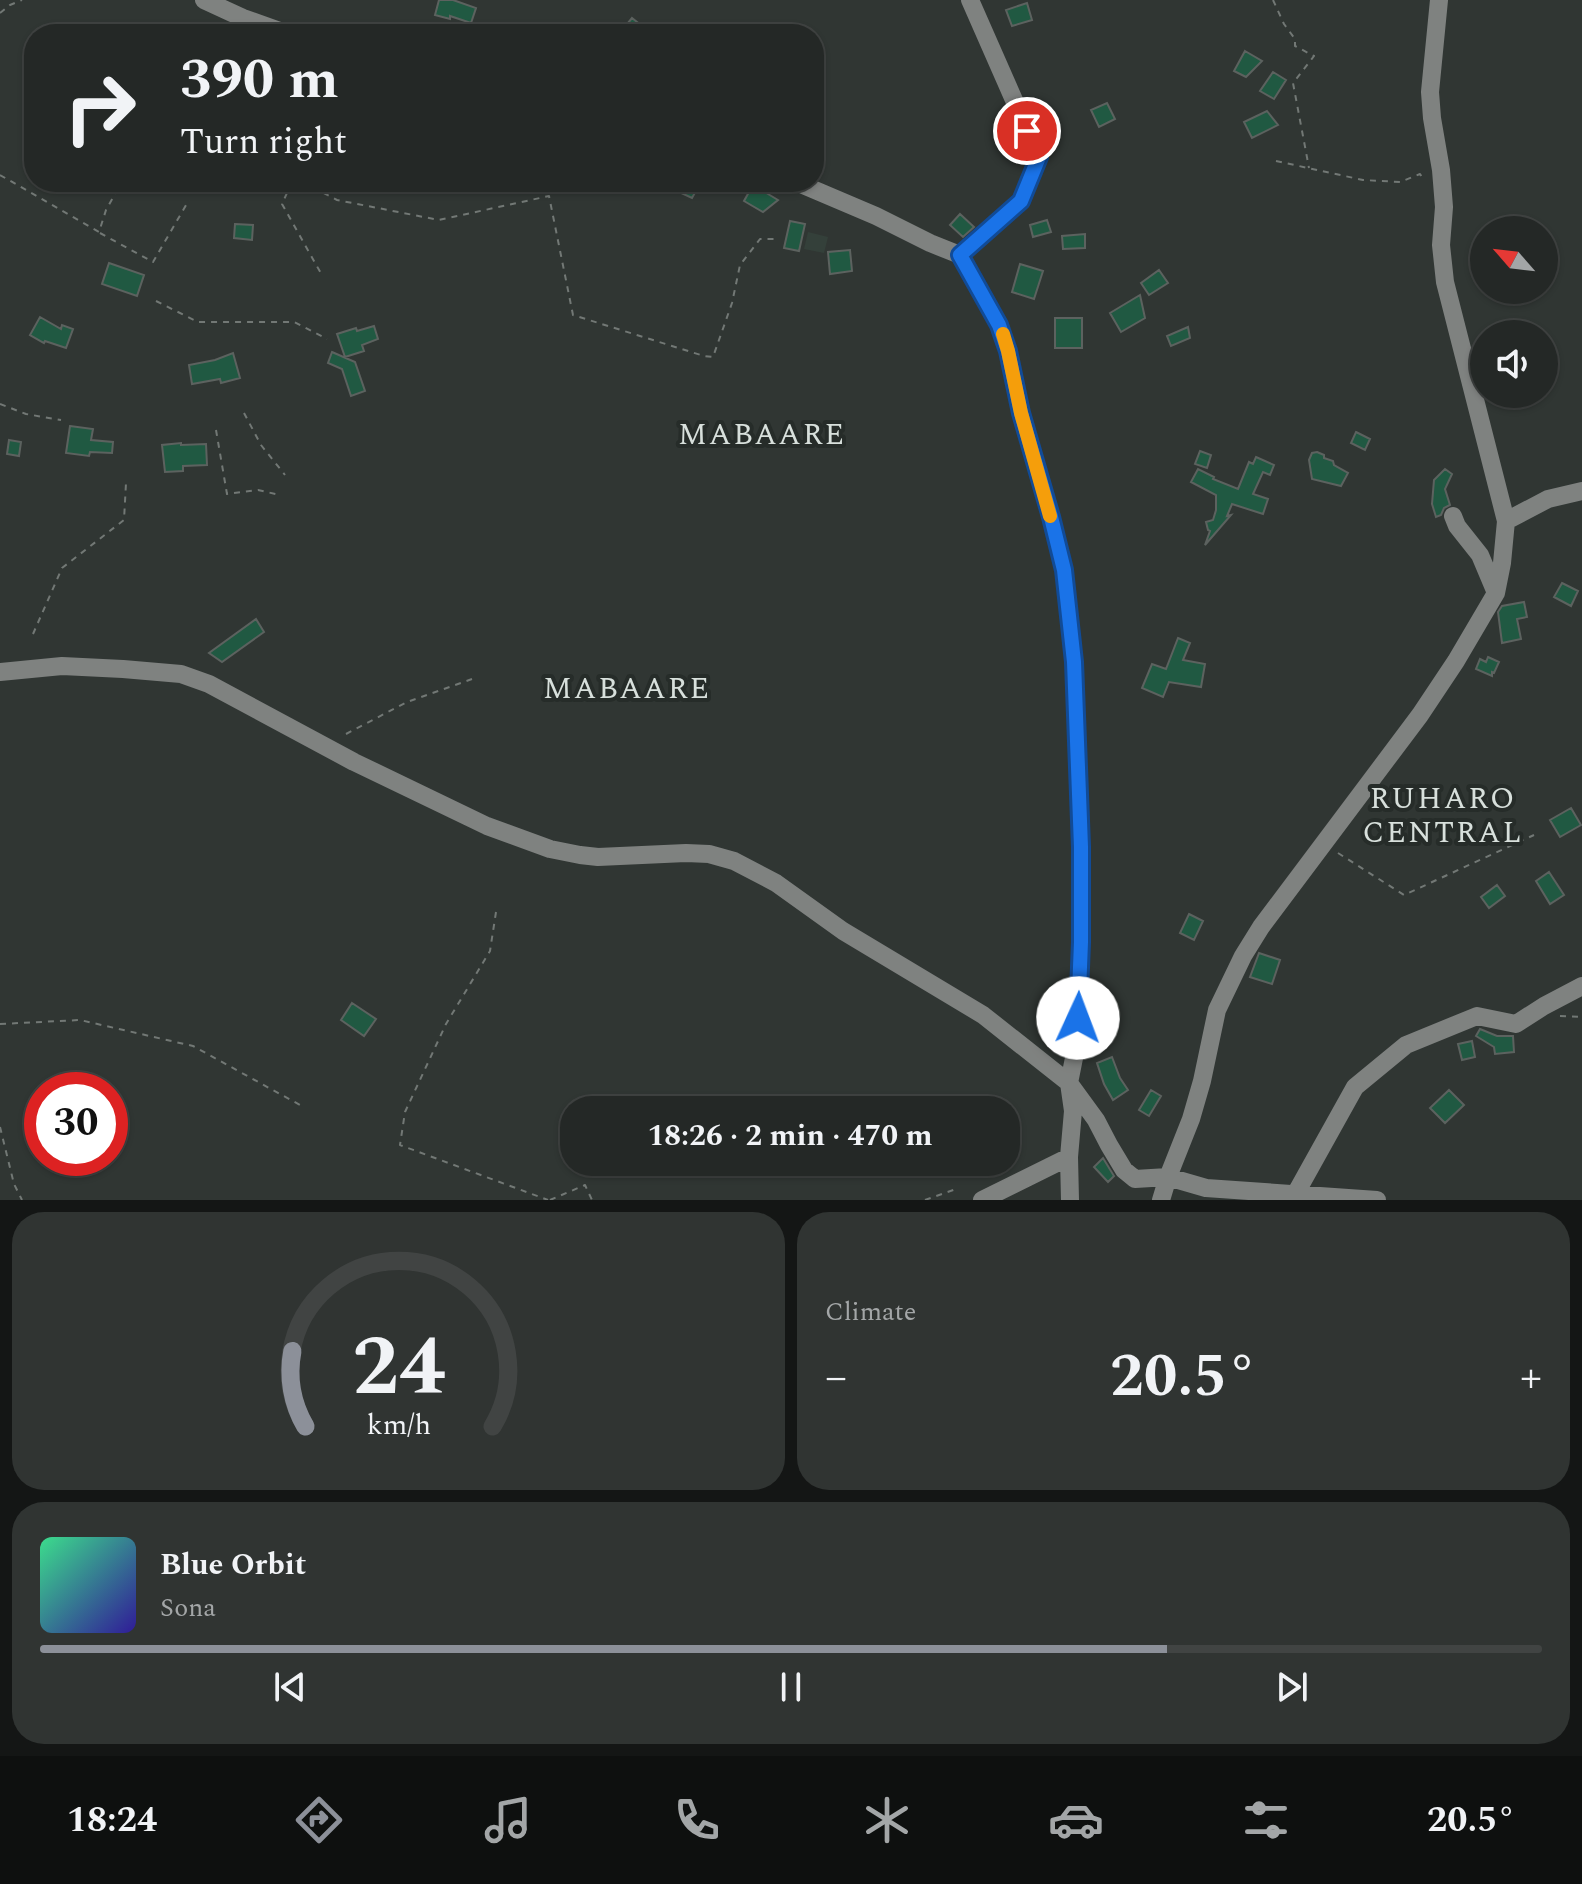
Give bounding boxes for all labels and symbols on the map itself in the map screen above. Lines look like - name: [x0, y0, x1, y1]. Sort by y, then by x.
- pin: [993, 97, 1061, 165]
- north arrow: [1470, 216, 1558, 304]
- district label: MABAARE: [678, 412, 846, 458]
- district label: MABAARE: [543, 666, 711, 712]
- district label: RUHARO CENTRAL: [1363, 776, 1523, 856]
- position arrow: [1036, 976, 1120, 1060]
- speed limit sign: 30: [24, 1072, 128, 1176]

